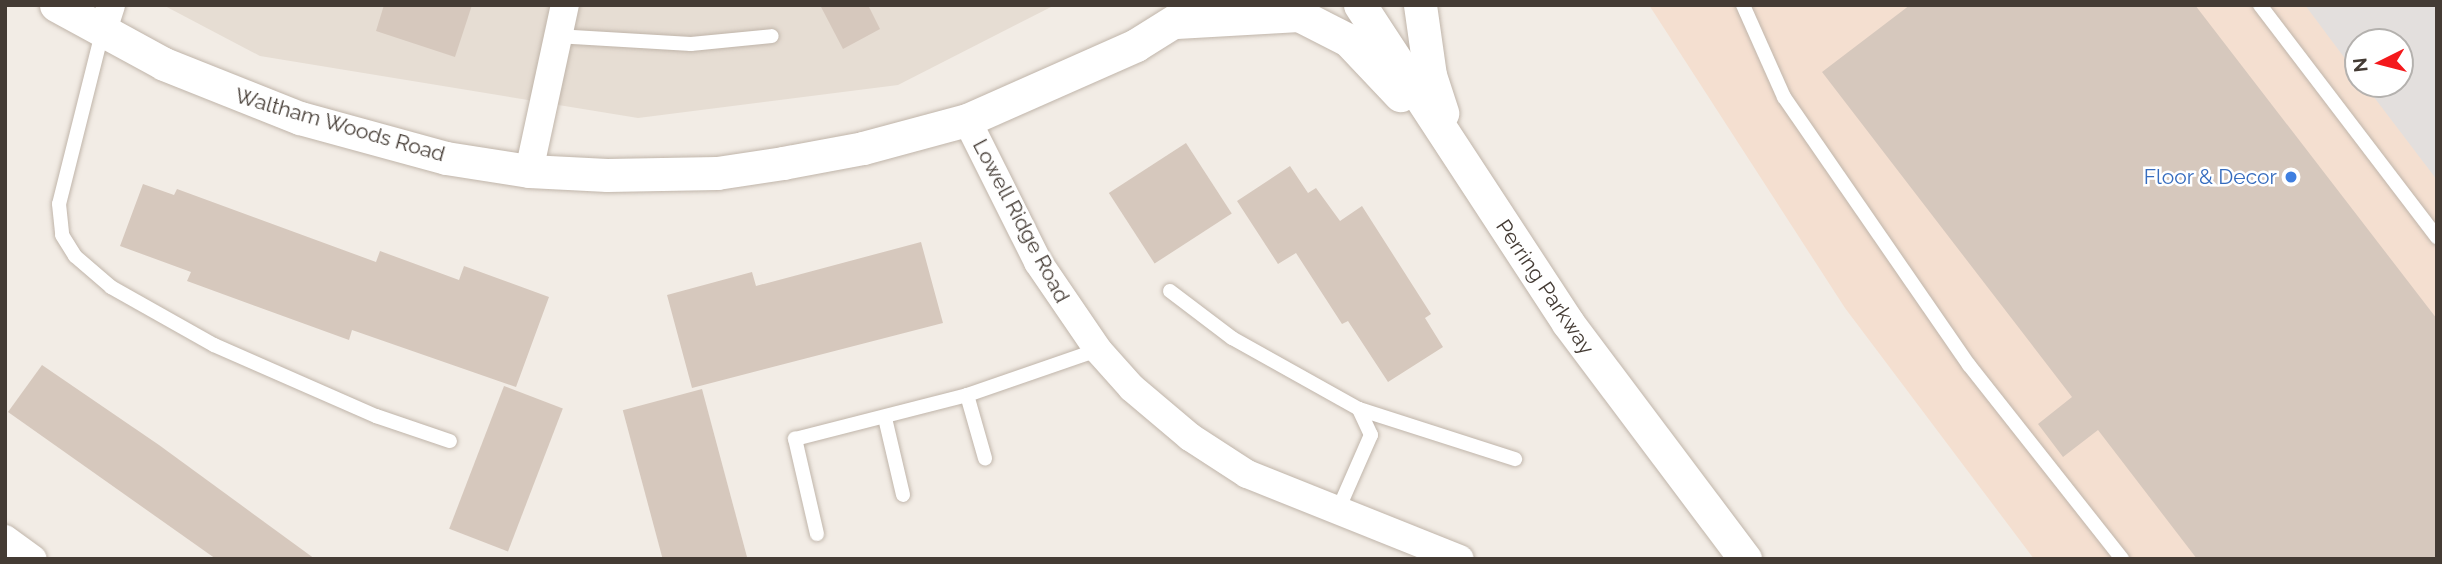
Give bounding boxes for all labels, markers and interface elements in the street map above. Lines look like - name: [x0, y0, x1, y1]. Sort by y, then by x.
- north arrow: [2344, 28, 2414, 98]
- text: N: [2348, 57, 2372, 73]
- street label: Waltham Woods Road: [232, 83, 448, 167]
- street label: Lowell Ridge Road: [967, 135, 1075, 307]
- place label: Floor & Decor: [2143, 164, 2277, 190]
- marker: Floor & Decor: [2283, 169, 2299, 185]
- street label: Perring Parkway: [1491, 215, 1599, 359]

